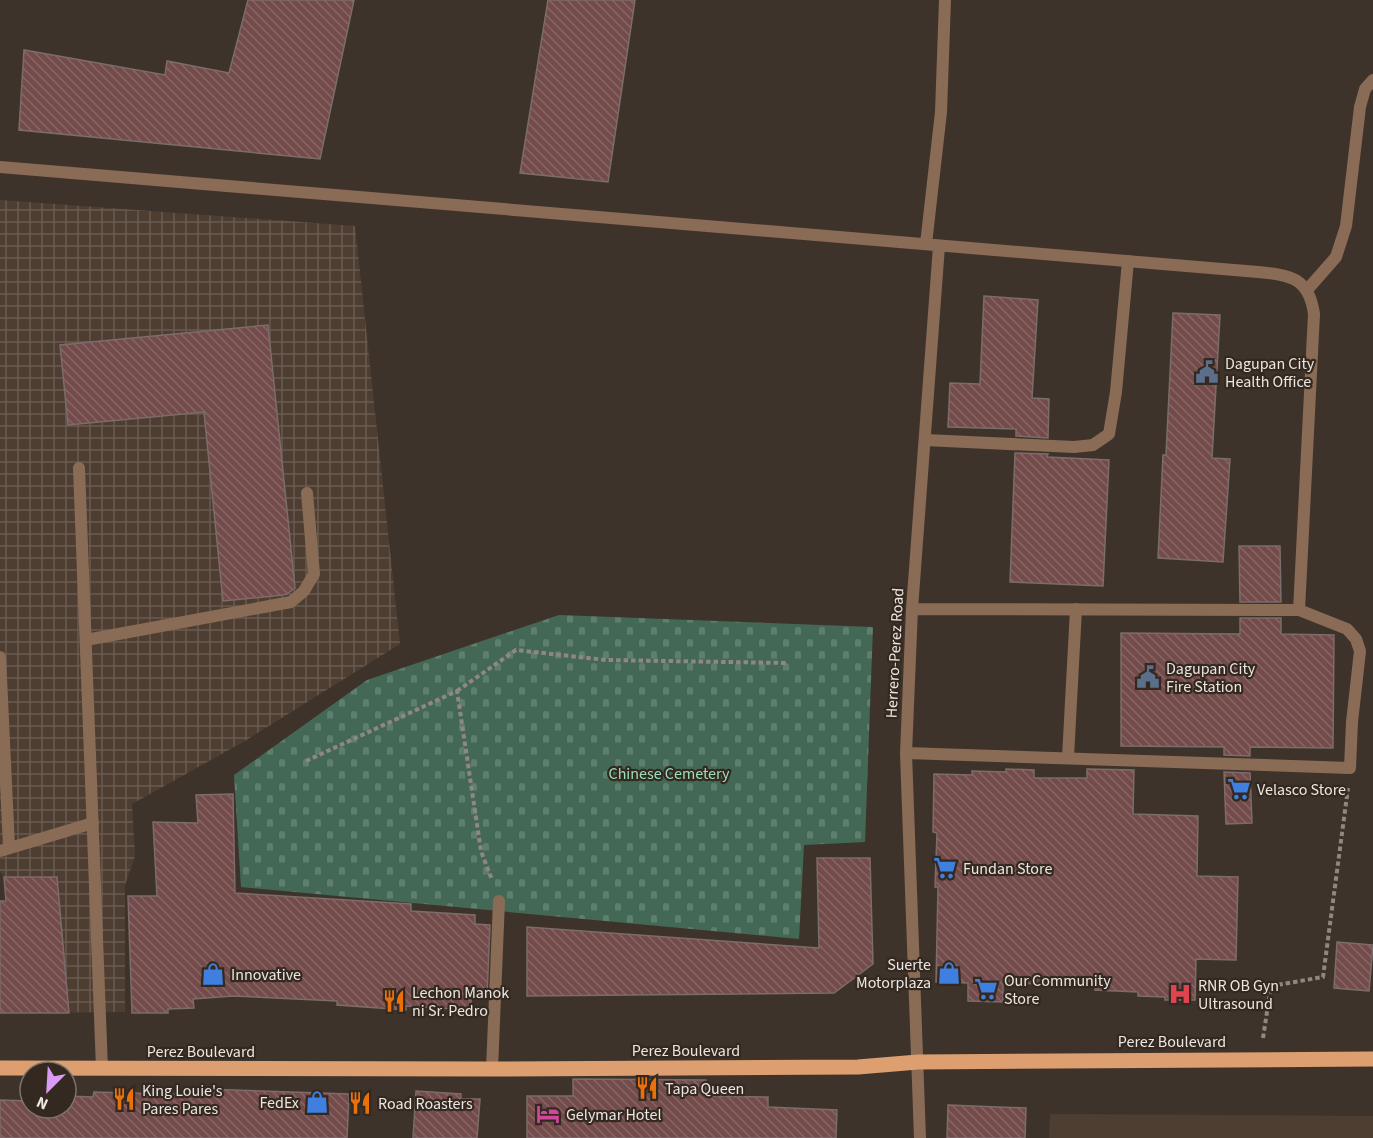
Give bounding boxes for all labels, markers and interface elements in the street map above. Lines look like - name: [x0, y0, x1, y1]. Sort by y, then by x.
- place label: Dagupan City Health Office: [1225, 353, 1315, 393]
- public building icon: Dagupan City Health Office: [1194, 359, 1220, 385]
- street label: Herrero-Perez Road: [881, 587, 909, 719]
- place label: Dagupan City Fire Station: [1166, 658, 1256, 698]
- public building icon: Dagupan City Fire Station: [1135, 664, 1161, 690]
- park label: Chinese Cemetery: [609, 763, 730, 785]
- supermarket icon: Velasco Store: [1226, 776, 1252, 802]
- place label: Velasco Store: [1257, 779, 1346, 801]
- supermarket icon: Fundan Store: [932, 855, 958, 881]
- place label: Fundan Store: [963, 858, 1052, 880]
- place label: Suerte Motorplaza: [856, 954, 931, 994]
- shop icon: Suerte Motorplaza: [936, 960, 962, 986]
- shop icon: Innovative: [200, 961, 226, 987]
- place label: Innovative: [231, 964, 301, 986]
- place label: Our Community Store: [1004, 970, 1111, 1010]
- place label: RNR OB Gyn Ultrasound: [1198, 975, 1279, 1015]
- supermarket icon: Our Community Store: [973, 976, 999, 1002]
- hospital icon: RNR OB Gyn Ultrasound: [1167, 981, 1193, 1007]
- place label: Lechon Manok ni Sr. Pedro: [412, 982, 509, 1022]
- restaurant icon: Lechon Manok ni Sr. Pedro: [381, 988, 407, 1014]
- street label: Perez Boulevard: [1118, 1031, 1226, 1053]
- street label: Perez Boulevard: [632, 1040, 740, 1062]
- street label: Perez Boulevard: [147, 1041, 255, 1063]
- north arrow: [18, 1060, 78, 1120]
- restaurant icon: Tapa Queen: [634, 1075, 660, 1101]
- place label: Tapa Queen: [665, 1078, 744, 1100]
- place label: King Louie's Pares Pares: [142, 1080, 223, 1120]
- restaurant icon: King Louie's Pares Pares: [111, 1086, 137, 1112]
- shop icon: FedEx: [304, 1089, 330, 1115]
- restaurant icon: Road Roasters: [347, 1090, 373, 1116]
- text: N: [33, 1091, 52, 1115]
- place label: FedEx: [259, 1092, 299, 1114]
- place label: Road Roasters: [378, 1093, 473, 1115]
- hotel icon: Gelymar Hotel: [535, 1101, 561, 1127]
- place label: Gelymar Hotel: [566, 1104, 661, 1126]

